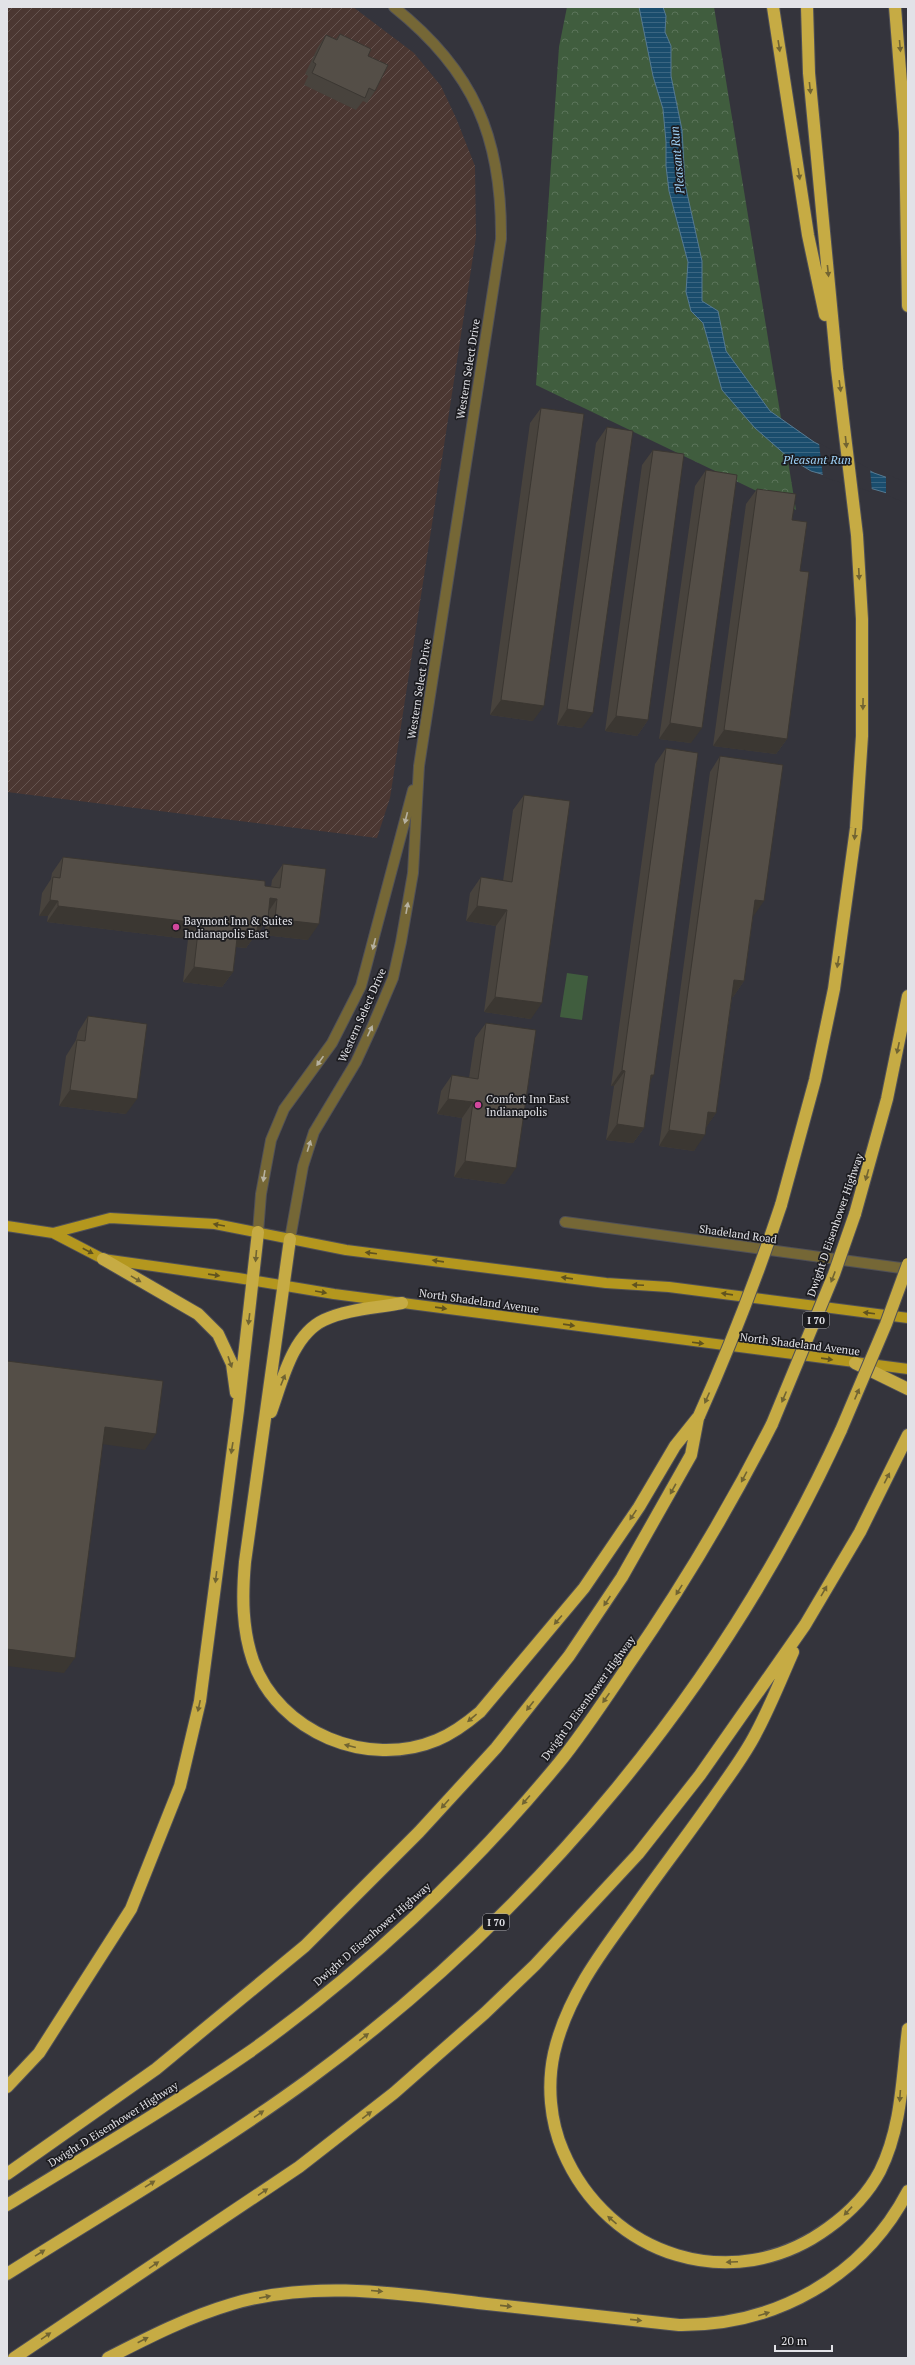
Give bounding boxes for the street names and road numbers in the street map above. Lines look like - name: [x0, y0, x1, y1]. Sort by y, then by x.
- street label: Western Select Drive: [453, 317, 483, 420]
- street label: Western Select Drive: [404, 637, 434, 740]
- street label: Western Select Drive: [335, 965, 389, 1064]
- street label: Dwight D Eisenhower Highway: [804, 1151, 866, 1298]
- street label: Shadeland Road: [698, 1222, 778, 1246]
- street label: North Shadeland Avenue: [418, 1286, 540, 1316]
- road number: I 70: [803, 1312, 829, 1328]
- street label: North Shadeland Avenue: [739, 1330, 861, 1358]
- street label: Dwight D Eisenhower Highway: [538, 1633, 638, 1763]
- street label: Dwight D Eisenhower Highway: [311, 1879, 434, 1989]
- road number: I 70: [483, 1914, 509, 1930]
- street label: Dwight D Eisenhower Highway: [45, 2078, 181, 2170]

